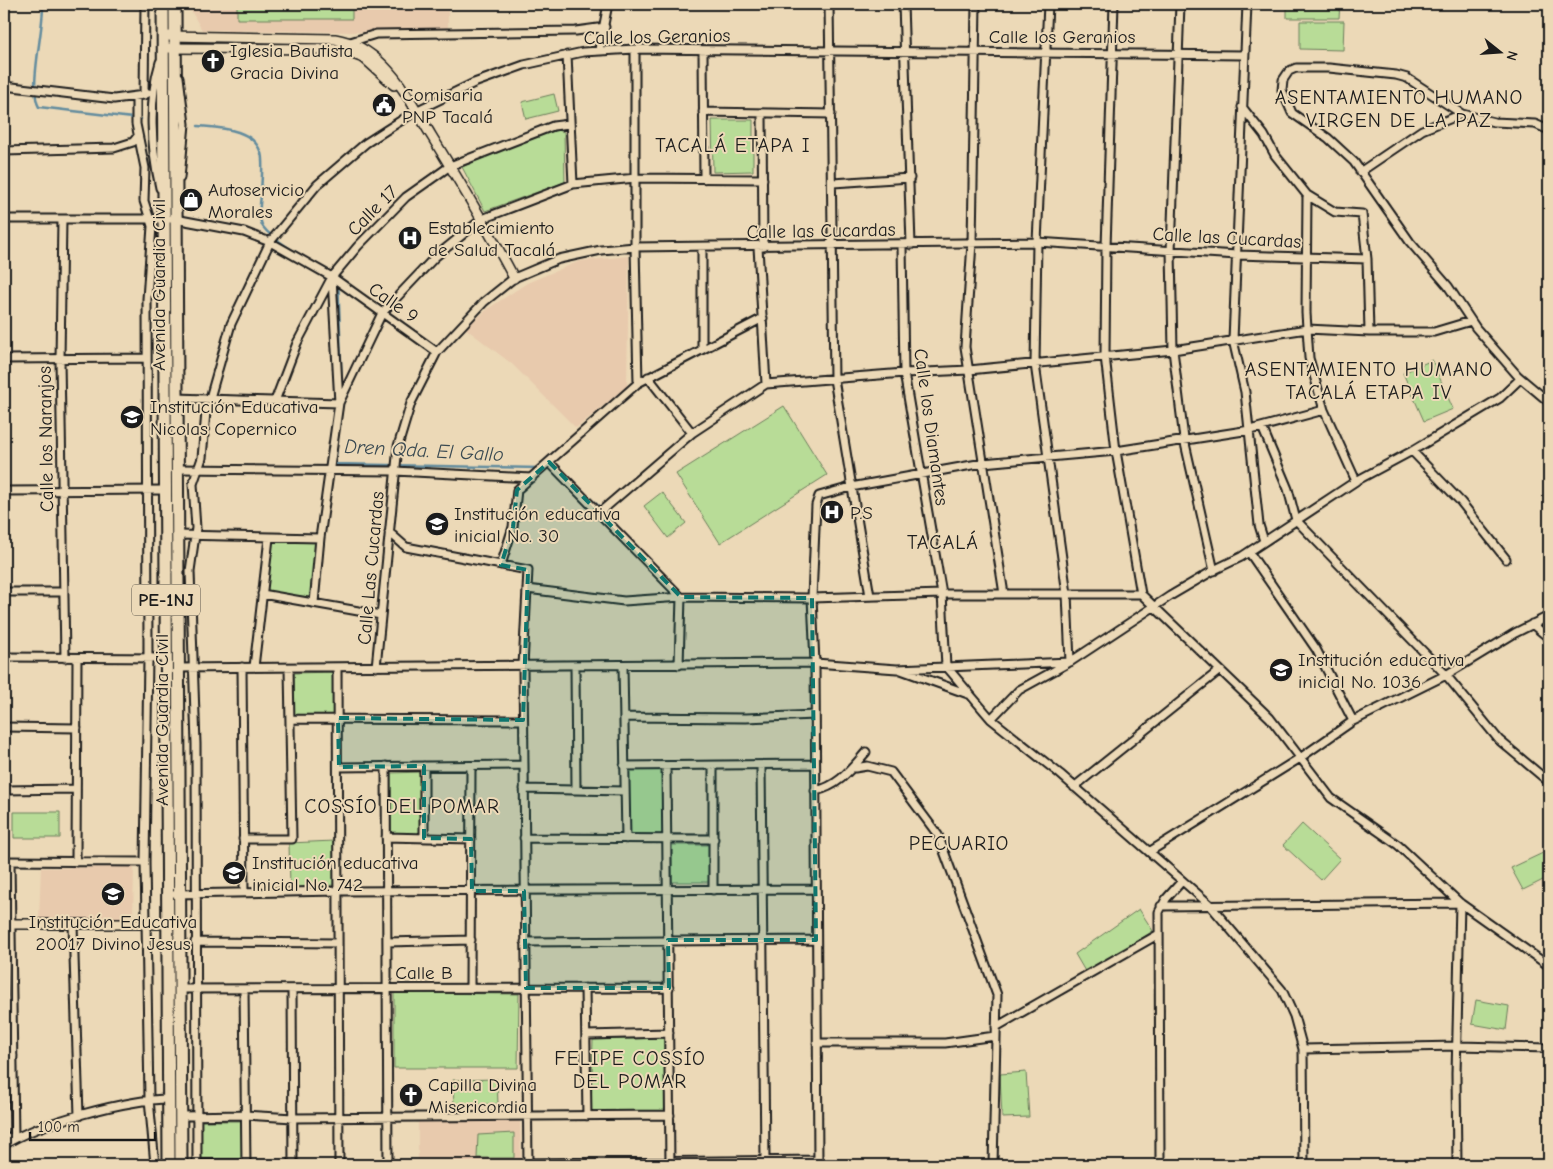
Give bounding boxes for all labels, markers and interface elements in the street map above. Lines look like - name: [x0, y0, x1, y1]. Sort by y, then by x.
- street label: Calle los Geranios: [583, 25, 731, 49]
- street label: Calle los Geranios: [989, 26, 1135, 48]
- north arrow: [1476, 28, 1526, 78]
- place label: Iglesia Bautista Gracia Divina: [230, 40, 353, 84]
- church icon: Iglesia Bautista Gracia Divina: [200, 48, 226, 74]
- text: N: [1502, 49, 1521, 63]
- place label: Comisaria PNP Tacalá: [402, 84, 493, 128]
- district label: ASENTAMIENTO HUMANO VIRGEN DE LA PAZ: [1275, 86, 1523, 132]
- public building icon: Comisaria PNP Tacalá: [371, 92, 397, 118]
- district label: TACALÁ ETAPA I: [655, 133, 811, 157]
- place label: Autoservicio Morales: [208, 179, 304, 223]
- street label: Calle 17: [343, 181, 402, 240]
- shop icon: Autoservicio Morales: [178, 187, 204, 213]
- street label: Avenida Guardia Civil: [148, 199, 170, 371]
- place label: Establecimiento de Salud Tacalá: [428, 217, 555, 261]
- street label: Calle las Cucardas: [746, 219, 896, 243]
- street label: Calle las Cucardas: [1152, 223, 1302, 253]
- hospital icon: Establecimiento de Salud Tacalá: [397, 225, 423, 251]
- street label: Calle 9: [364, 278, 423, 328]
- street label: Calle los Diamantes: [909, 347, 953, 507]
- district label: ASENTAMIENTO HUMANO TACALÁ ETAPA IV: [1245, 358, 1493, 404]
- street label: Calle los Naranjos: [34, 366, 58, 512]
- place label: Institución Educativa Nicolas Copernico: [150, 396, 318, 440]
- school or university icon: Institución Educativa Nicolas Copernico: [119, 404, 145, 430]
- water label: Dren Qda. El Gallo: [344, 435, 504, 466]
- street label: Calle Las Cucardas: [353, 490, 389, 646]
- hospital icon: P.S: [819, 499, 845, 525]
- place label: P.S: [850, 502, 873, 524]
- place label: Institución educativa inicial No. 30: [454, 503, 621, 547]
- school or university icon: Institución educativa inicial No. 30: [424, 511, 450, 537]
- district label: TACALÁ: [907, 530, 979, 554]
- road number: PE-1NJ: [132, 584, 200, 616]
- street label: Avenida Guardia Civil: [151, 634, 173, 806]
- place label: Institución educativa inicial No. 1036: [1298, 649, 1465, 693]
- school or university icon: Institución educativa inicial No. 1036: [1268, 657, 1294, 683]
- district label: COSSÍO DEL POMAR: [304, 795, 500, 818]
- district label: PECUARIO: [909, 832, 1009, 855]
- place label: Institución educativa inicial No. 742: [252, 852, 419, 896]
- school or university icon: Institución educativa inicial No. 742: [221, 860, 247, 886]
- school or university icon: Institución Educativa 20017 Divino Jesus: [100, 881, 126, 907]
- place label: Institución Educativa 20017 Divino Jesus: [29, 911, 197, 955]
- street label: Calle B: [395, 962, 453, 984]
- district label: FELIPE COSSÍO DEL POMAR: [554, 1047, 706, 1093]
- place label: Capilla Divina Misericordia: [428, 1074, 537, 1118]
- church icon: Capilla Divina Misericordia: [398, 1082, 424, 1108]
- scale bar: [30, 1109, 155, 1141]
- text: 100 m: [38, 1118, 80, 1136]

